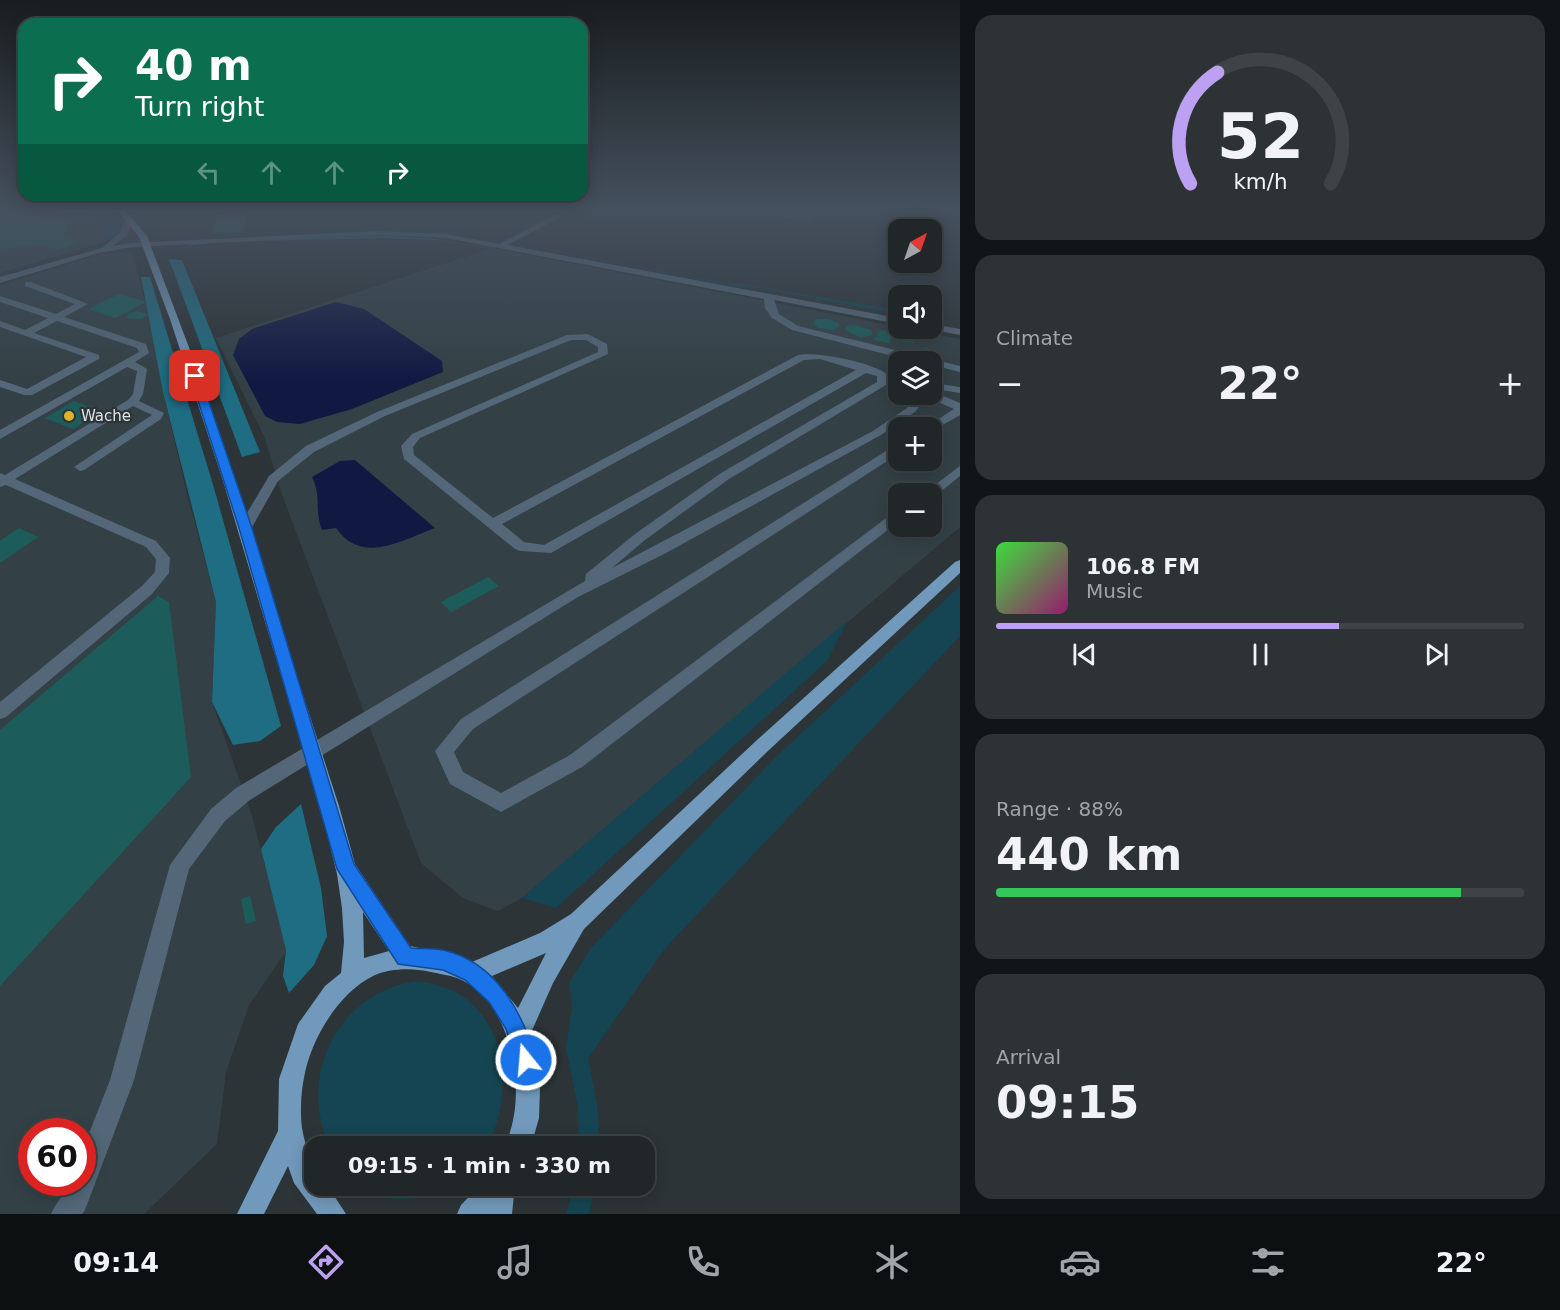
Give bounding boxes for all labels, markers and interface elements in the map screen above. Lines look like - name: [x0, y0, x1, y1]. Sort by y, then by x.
- text: 40 m: [135, 41, 252, 90]
- icon: right: [36, 42, 114, 120]
- text: Turn right: [135, 91, 264, 122]
- text: 52: [1217, 101, 1303, 174]
- icon: left: [192, 156, 225, 189]
- icon: ahead: [255, 156, 288, 189]
- icon: ahead: [318, 156, 351, 189]
- icon: right: [381, 156, 414, 189]
- text: km/h: [1233, 170, 1287, 195]
- north arrow: [888, 219, 942, 273]
- map controls: [888, 219, 942, 537]
- button: sound: [888, 285, 942, 339]
- text: Climate: [996, 326, 1073, 350]
- pin: [169, 350, 220, 401]
- button: layers: [888, 351, 942, 405]
- text: 22°: [1217, 357, 1303, 410]
- icon: arrive: [178, 359, 211, 392]
- text: −: [996, 364, 1024, 403]
- text: +: [1496, 364, 1524, 403]
- place label: Wache: [81, 407, 131, 425]
- marker: Wache: [62, 409, 76, 423]
- button: +: [888, 417, 942, 471]
- button: −: [888, 483, 942, 537]
- text: 106.8 FM: [1086, 554, 1200, 579]
- text: Music: [1086, 579, 1143, 603]
- icon: previous: [1068, 638, 1101, 671]
- icon: pause: [1244, 638, 1277, 671]
- icon: next: [1420, 638, 1453, 671]
- text: Range · 88%: [996, 797, 1123, 821]
- text: 440 km: [996, 828, 1182, 881]
- position arrow: [494, 1028, 558, 1092]
- text: Arrival: [996, 1045, 1061, 1069]
- text: 09:15: [996, 1076, 1139, 1129]
- speed limit sign: 60: [18, 1118, 96, 1196]
- text: 09:15 · 1 min · 330 m: [348, 1153, 611, 1178]
- icon: directions: [305, 1241, 347, 1283]
- icon: music: [494, 1241, 536, 1283]
- icon: phone: [682, 1241, 724, 1283]
- icon: climate: [871, 1241, 913, 1283]
- icon: car: [1059, 1241, 1101, 1283]
- icon: filters: [1247, 1241, 1289, 1283]
- text: 09:14: [73, 1247, 159, 1278]
- text: 22°: [1436, 1247, 1487, 1278]

